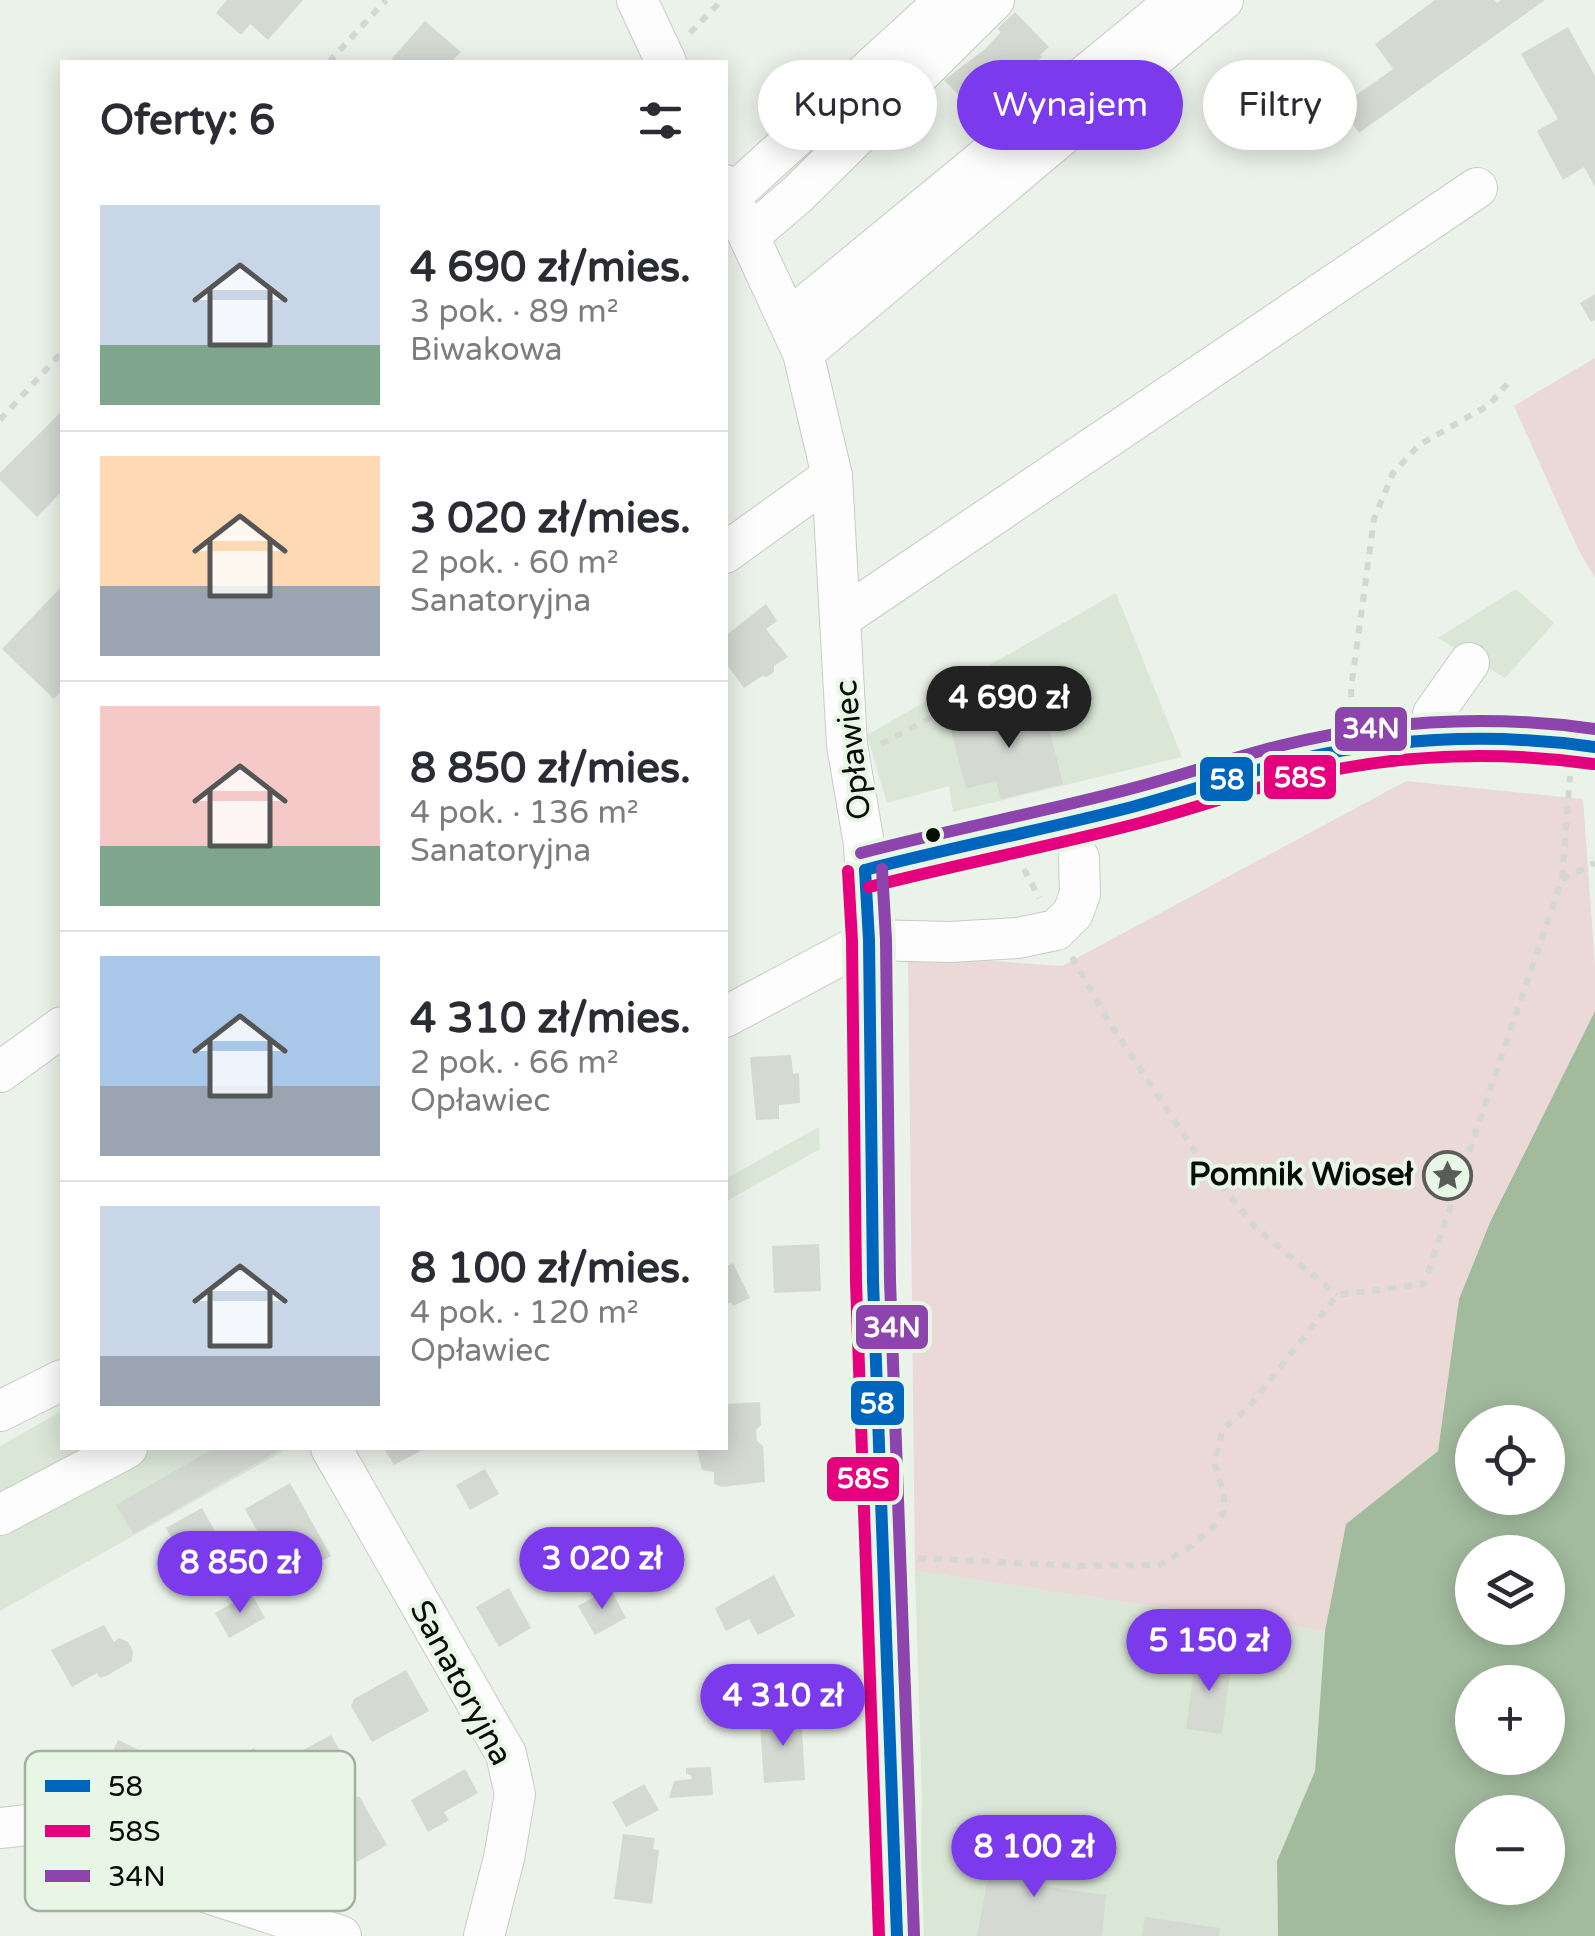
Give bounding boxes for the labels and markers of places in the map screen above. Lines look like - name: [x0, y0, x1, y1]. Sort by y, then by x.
- pin: 4 690 zł: [906, 666, 1112, 751]
- unlabelled marker: [923, 825, 943, 845]
- place icon: Pomnik Wioseł: [1422, 1149, 1474, 1201]
- place label: Pomnik Wioseł: [1189, 1156, 1414, 1194]
- pin: 3 020 zł: [499, 1527, 705, 1612]
- pin: 8 850 zł: [137, 1531, 343, 1616]
- pin: 5 150 zł: [1106, 1609, 1312, 1694]
- pin: 4 310 zł: [680, 1664, 886, 1749]
- pin: 8 100 zł: [931, 1815, 1137, 1900]

